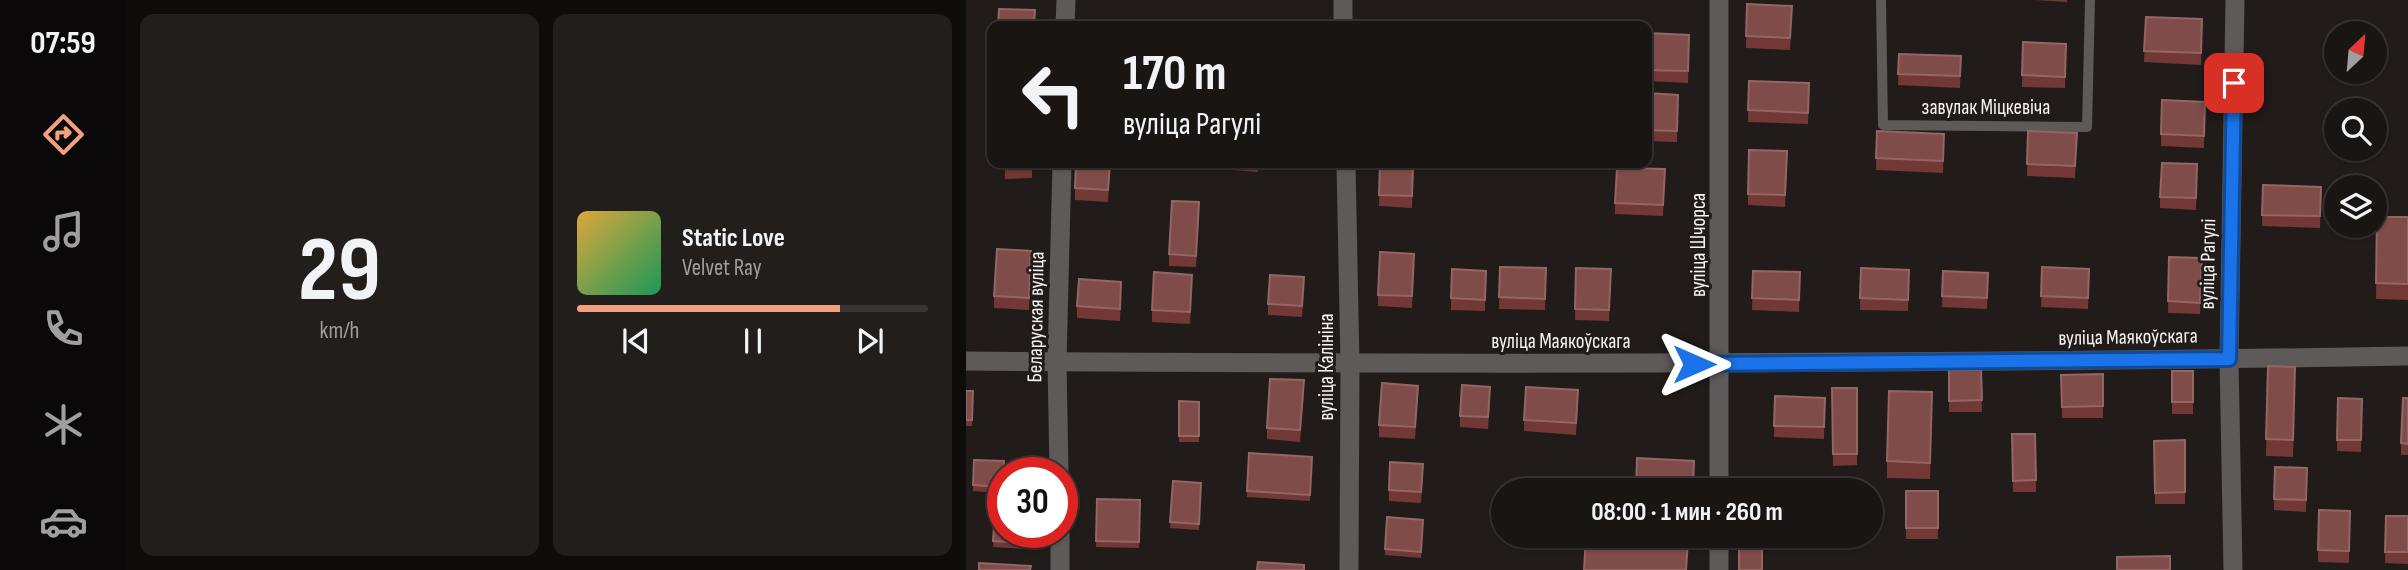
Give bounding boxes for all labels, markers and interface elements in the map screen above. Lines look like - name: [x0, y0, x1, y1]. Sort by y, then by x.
- north arrow: [2324, 21, 2387, 84]
- map controls: [2324, 21, 2387, 238]
- text: 07:59: [30, 24, 96, 63]
- text: 170 m: [1123, 45, 1227, 104]
- icon: left: [1008, 49, 1099, 140]
- pin: [2204, 53, 2264, 113]
- icon: arrive: [2215, 64, 2253, 102]
- street label: завулак Міцкевіча: [1922, 95, 2050, 120]
- button: search: [2324, 98, 2387, 161]
- text: вуліца Рагулі: [1123, 105, 1261, 144]
- icon: directions: [39, 110, 88, 159]
- button: layers: [2324, 175, 2387, 238]
- street label: вуліца Шчорса: [1686, 193, 1711, 297]
- icon: music: [39, 207, 88, 256]
- text: 29: [298, 217, 381, 326]
- street label: вуліца Рагулі: [2195, 218, 2221, 310]
- text: Static Love: [682, 223, 785, 254]
- street label: Беларуская вуліца: [1022, 251, 1050, 383]
- text: Velvet Ray: [682, 254, 762, 282]
- icon: phone: [39, 304, 88, 353]
- street label: вуліца Калініна: [1314, 313, 1339, 421]
- text: km/h: [320, 317, 359, 345]
- icon: previous: [617, 322, 655, 360]
- icon: pause: [734, 322, 772, 360]
- icon: next: [851, 322, 889, 360]
- street label: вуліца Маякоўскага: [2058, 323, 2198, 351]
- position arrow: [1657, 327, 1731, 401]
- street label: вуліца Маякоўскага: [1491, 329, 1631, 354]
- icon: climate: [39, 400, 88, 449]
- speed limit sign: 30: [987, 457, 1078, 548]
- icon: car: [39, 497, 88, 546]
- text: 08:00 · 1 мин · 260 m: [1591, 497, 1783, 528]

